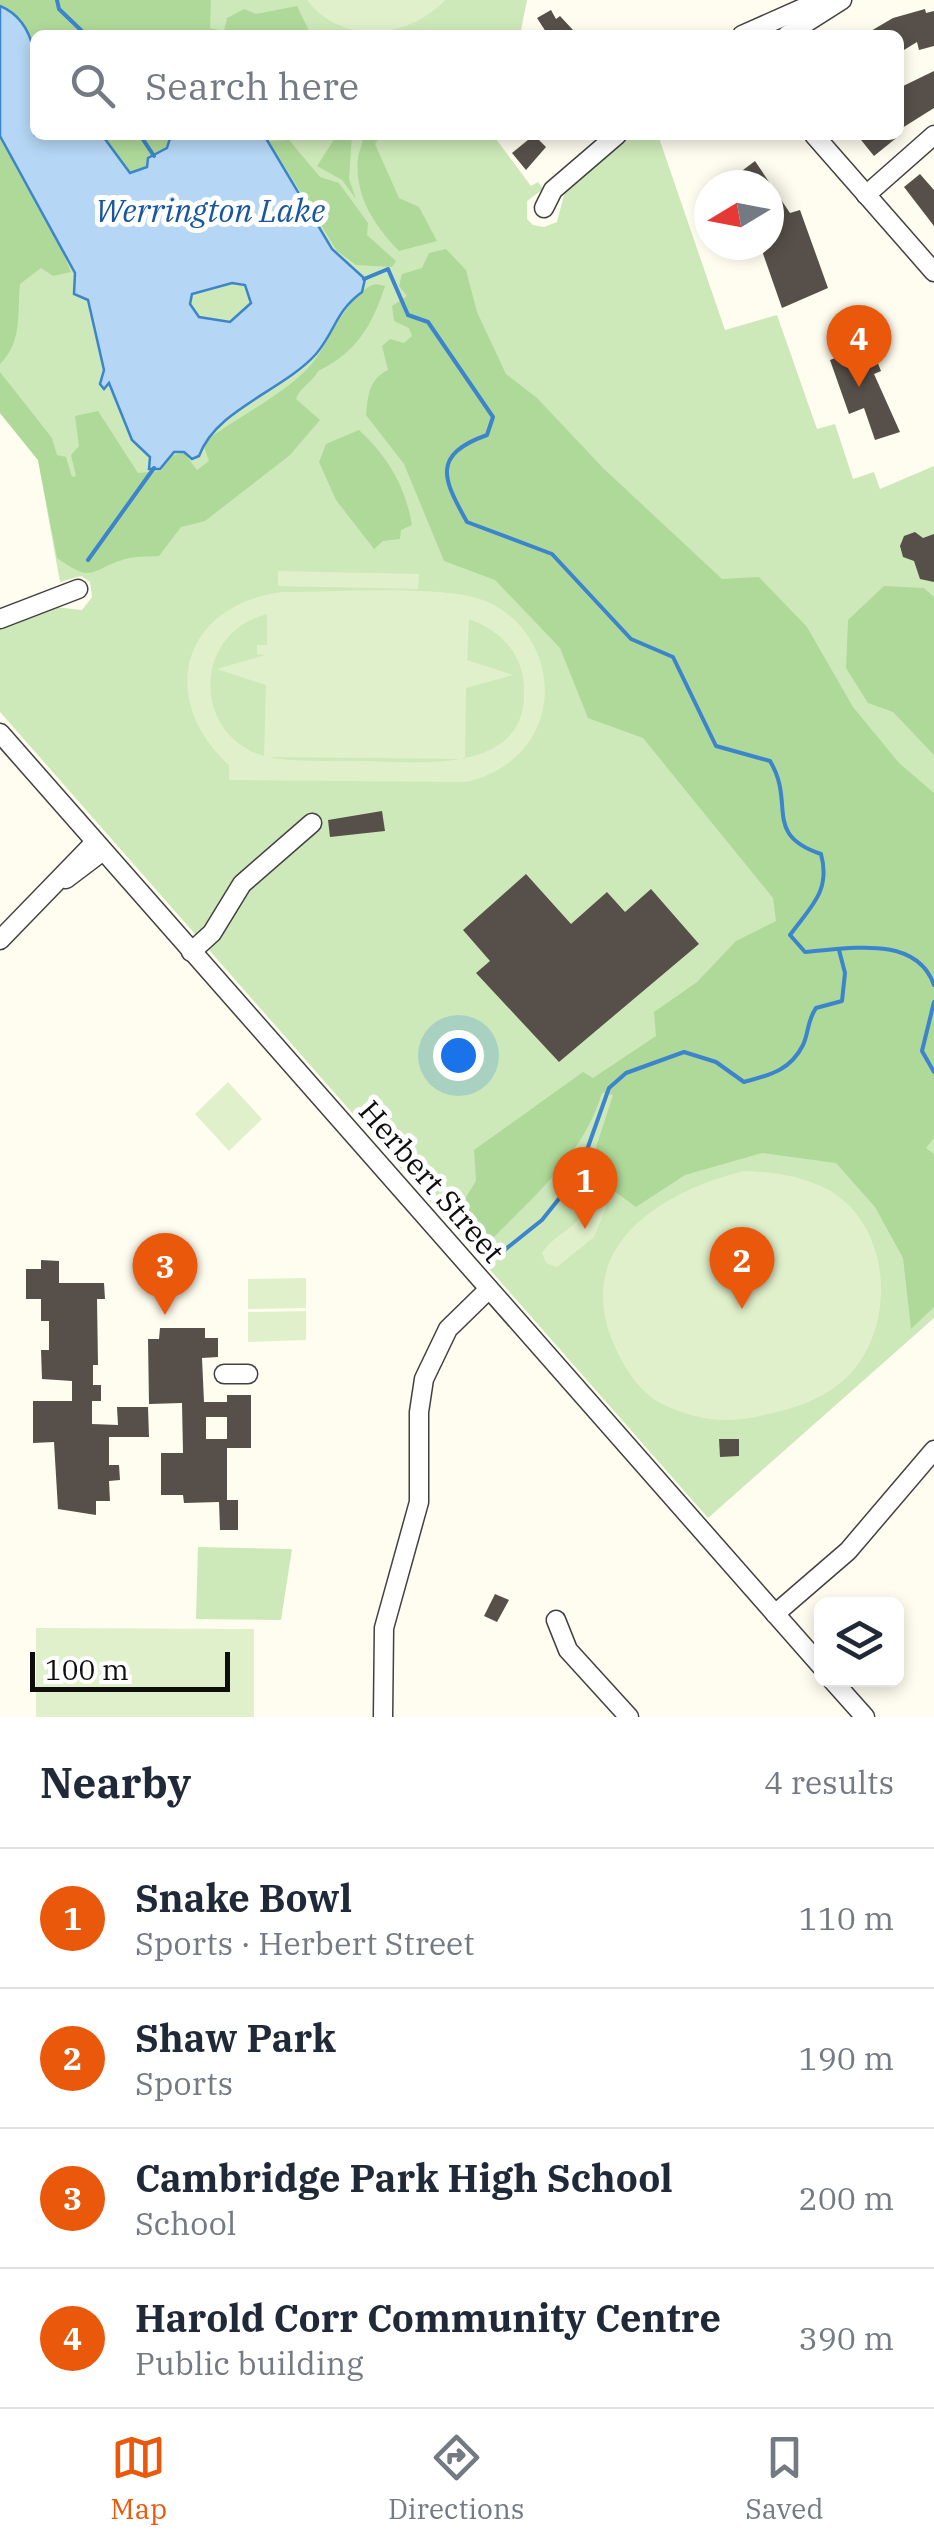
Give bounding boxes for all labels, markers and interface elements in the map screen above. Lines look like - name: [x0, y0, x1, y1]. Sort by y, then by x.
- search box: [30, 30, 904, 140]
- icon: search: [65, 58, 120, 113]
- text: Search here: [145, 61, 359, 110]
- north arrow: [694, 170, 784, 260]
- water label: Werrington Lake: [95, 189, 325, 231]
- pin: 4: [826, 304, 892, 387]
- your location: [433, 1030, 484, 1081]
- street label: Herbert Street: [351, 1092, 513, 1270]
- pin: 1: [552, 1146, 618, 1229]
- pin: 2: [710, 1226, 774, 1309]
- pin: 3: [132, 1232, 198, 1315]
- map controls: [814, 1597, 904, 1687]
- button: layers: [814, 1597, 904, 1687]
- scale bar: [30, 1647, 230, 1692]
- text: 100 m: [45, 1651, 129, 1688]
- text: Nearby: [40, 1755, 191, 1810]
- text: 4 results: [764, 1761, 894, 1803]
- text: Snake Bowl: [135, 1873, 352, 1922]
- text: 1: [63, 1897, 82, 1939]
- text: 110 m: [798, 1897, 894, 1939]
- text: Sports · Herbert Street: [135, 1922, 475, 1964]
- text: Shaw Park: [135, 2013, 336, 2062]
- text: 2: [63, 2037, 82, 2079]
- text: 190 m: [798, 2037, 894, 2079]
- text: Sports: [135, 2062, 233, 2104]
- text: Cambridge Park High School: [135, 2153, 673, 2202]
- text: 3: [63, 2177, 82, 2219]
- text: 200 m: [798, 2177, 894, 2219]
- text: School: [135, 2202, 236, 2244]
- text: Harold Corr Community Centre: [135, 2293, 721, 2342]
- text: 4: [63, 2317, 82, 2359]
- text: 390 m: [798, 2317, 894, 2359]
- text: Public building: [135, 2342, 364, 2384]
- tab: Map: [110, 2430, 167, 2527]
- tab: Directions: [388, 2430, 524, 2527]
- tab: Saved: [745, 2430, 824, 2527]

